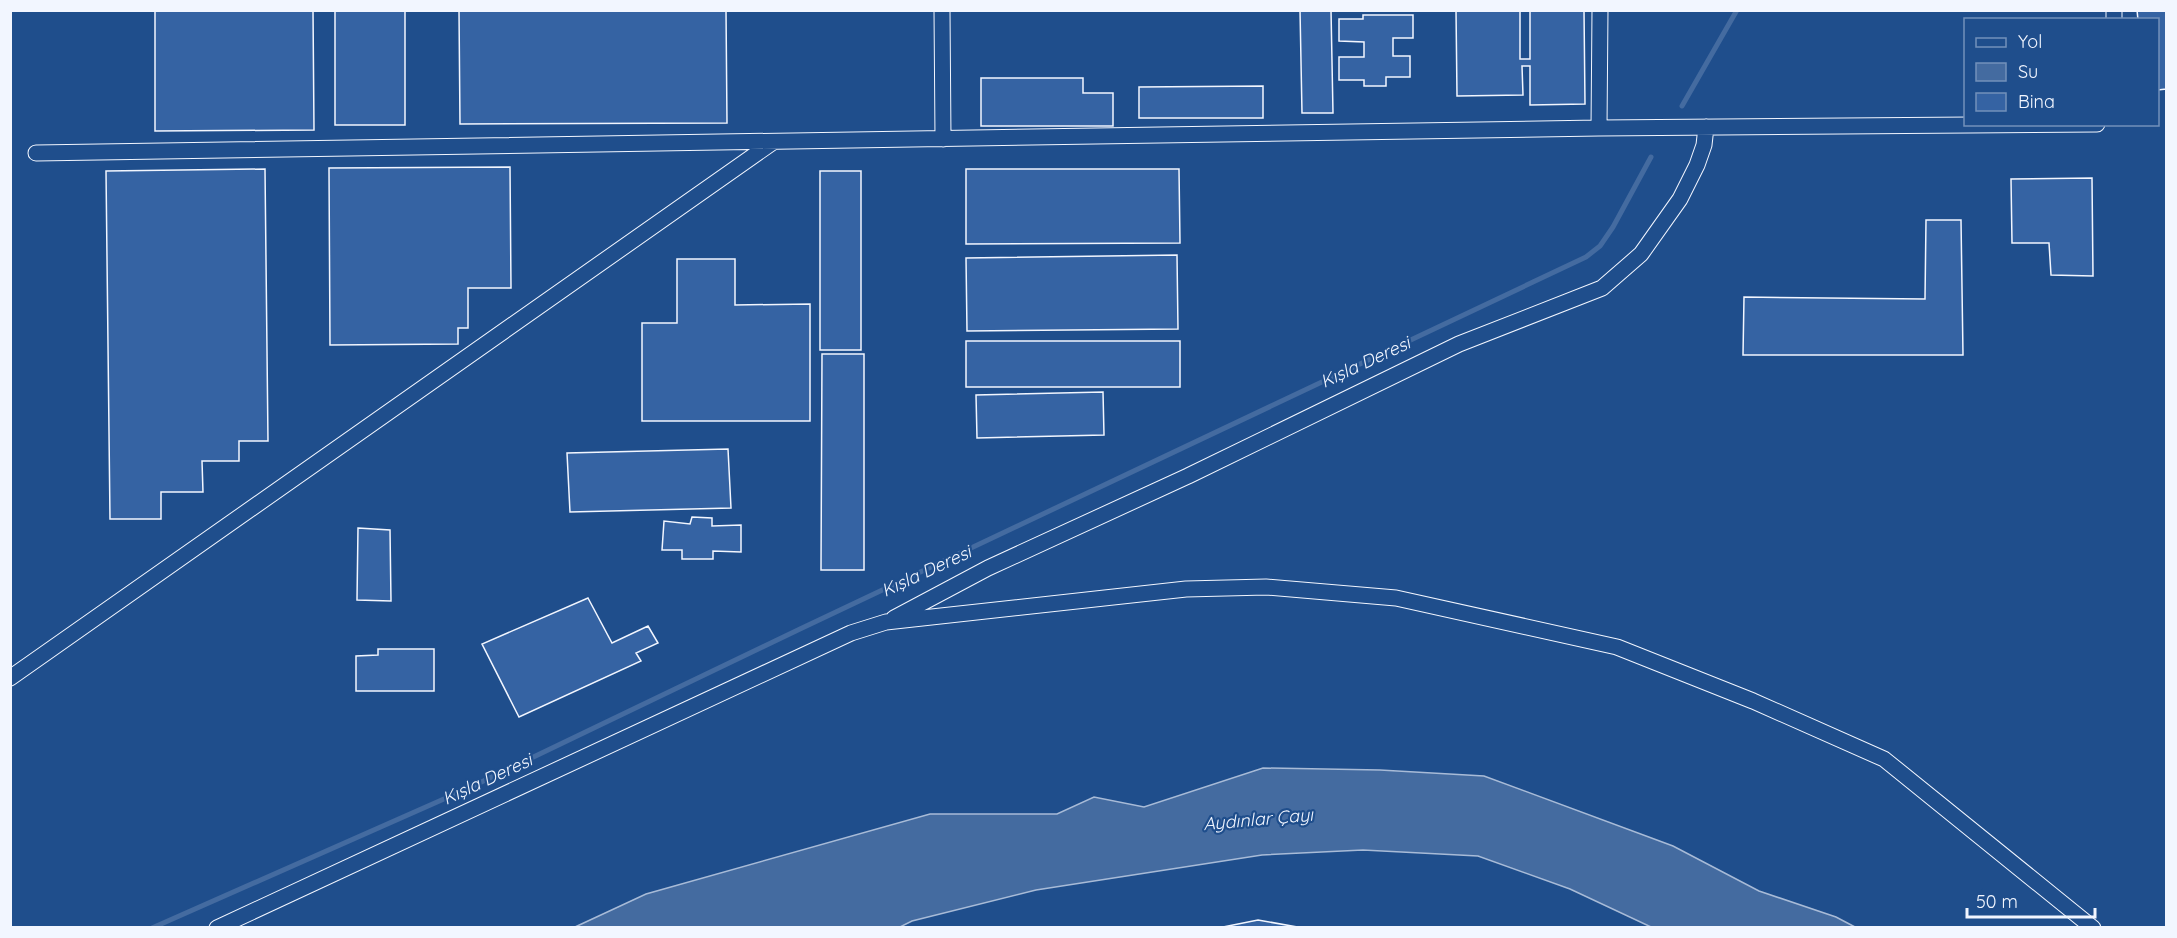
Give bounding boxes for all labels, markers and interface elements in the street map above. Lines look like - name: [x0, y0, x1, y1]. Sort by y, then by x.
- legend: [1964, 18, 2159, 126]
- text: Yol: [2018, 30, 2042, 53]
- text: Su: [2018, 60, 2038, 83]
- text: Bina: [2018, 90, 2055, 113]
- water label: Kışla Deresi: [1316, 330, 1416, 393]
- water label: Kışla Deresi: [877, 539, 977, 602]
- water label: Kışla Deresi: [438, 747, 538, 810]
- water label: Aydınlar Çayı: [1202, 803, 1315, 835]
- scale bar: [1967, 881, 2094, 919]
- text: 50 m: [1976, 890, 2018, 913]

